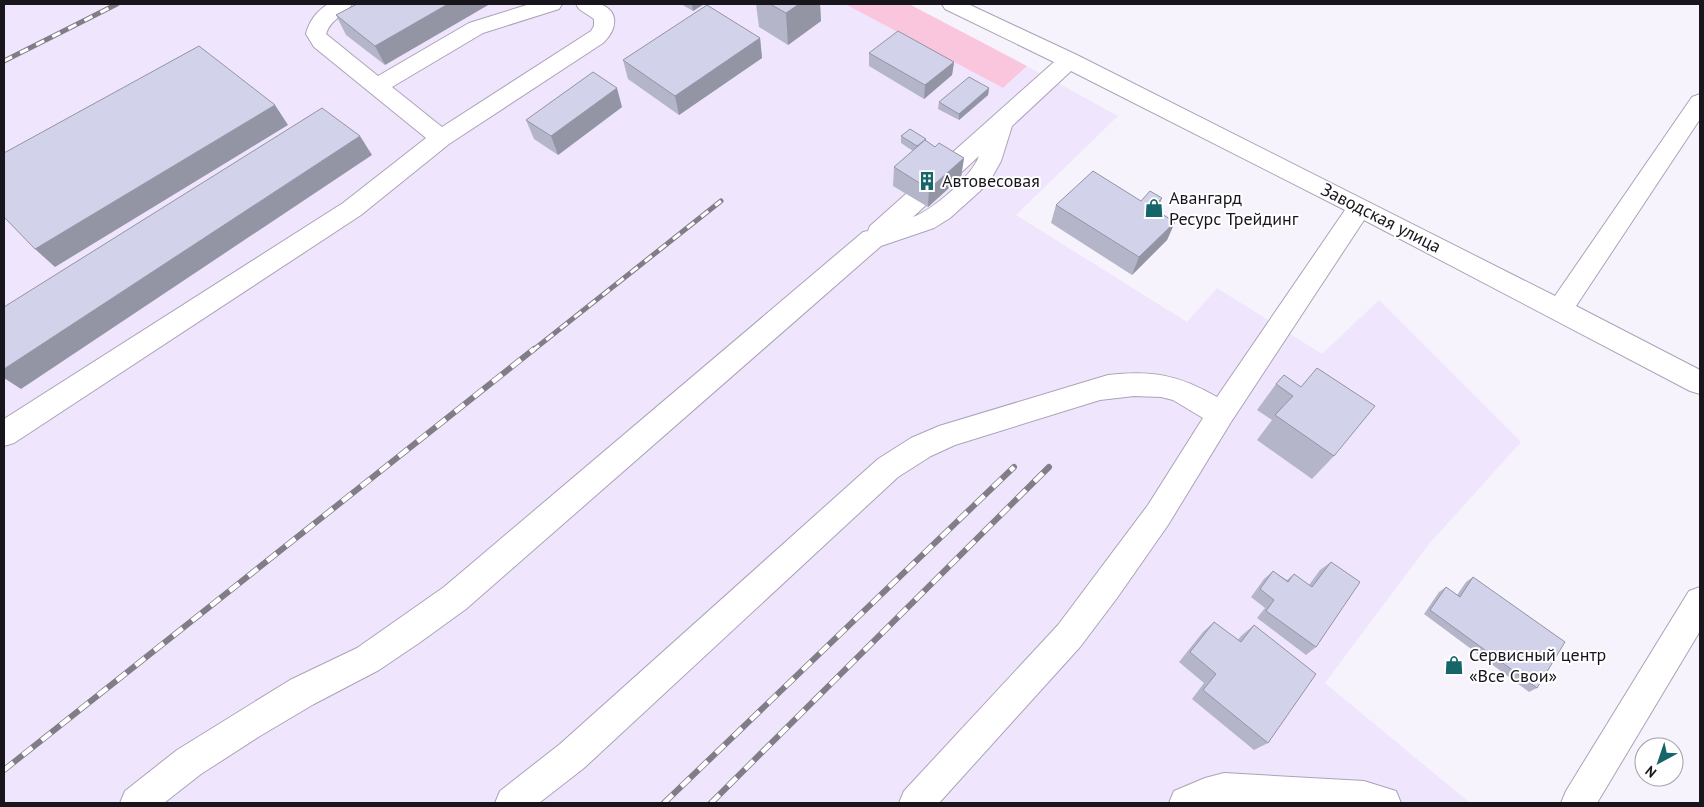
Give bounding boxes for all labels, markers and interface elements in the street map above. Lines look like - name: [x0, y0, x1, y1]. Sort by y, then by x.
- place label: Автовесовая: [942, 169, 1040, 192]
- building icon: Автовесовая: [916, 170, 938, 192]
- street label: Заводская улица: [1317, 177, 1445, 258]
- place label: Авангард Ресурс Трейдинг: [1169, 186, 1299, 230]
- shop icon: Авангард Ресурс Трейдинг: [1143, 197, 1165, 219]
- place label: Сервисный центр «Все Свои»: [1469, 643, 1606, 687]
- shop icon: Сервисный центр «Все Свои»: [1443, 654, 1465, 676]
- north arrow: [1634, 737, 1684, 787]
- text: N: [1641, 762, 1660, 782]

